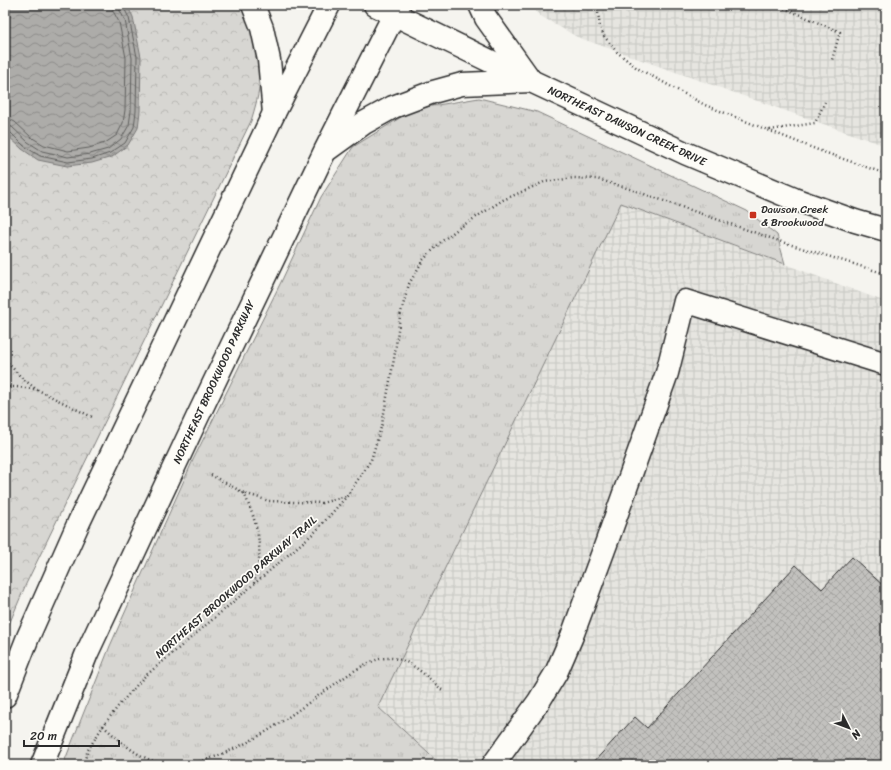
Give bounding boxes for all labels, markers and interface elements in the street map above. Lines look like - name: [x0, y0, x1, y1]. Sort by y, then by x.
- street label: NORTHEAST DAWSON CREEK DRIVE: [544, 81, 710, 172]
- place label: Dawson Creek & Brookwood: [761, 200, 829, 232]
- marker: Dawson Creek & Brookwood: [748, 210, 758, 220]
- street label: NORTHEAST BROOKWOOD PARKWAY: [168, 296, 261, 467]
- street label: NORTHEAST BROOKWOOD PARKWAY TRAIL: [151, 510, 322, 663]
- north arrow: [829, 708, 869, 748]
- scale bar: [24, 722, 119, 748]
- text: N: [846, 724, 866, 744]
- text: 20 m: [30, 725, 57, 747]

